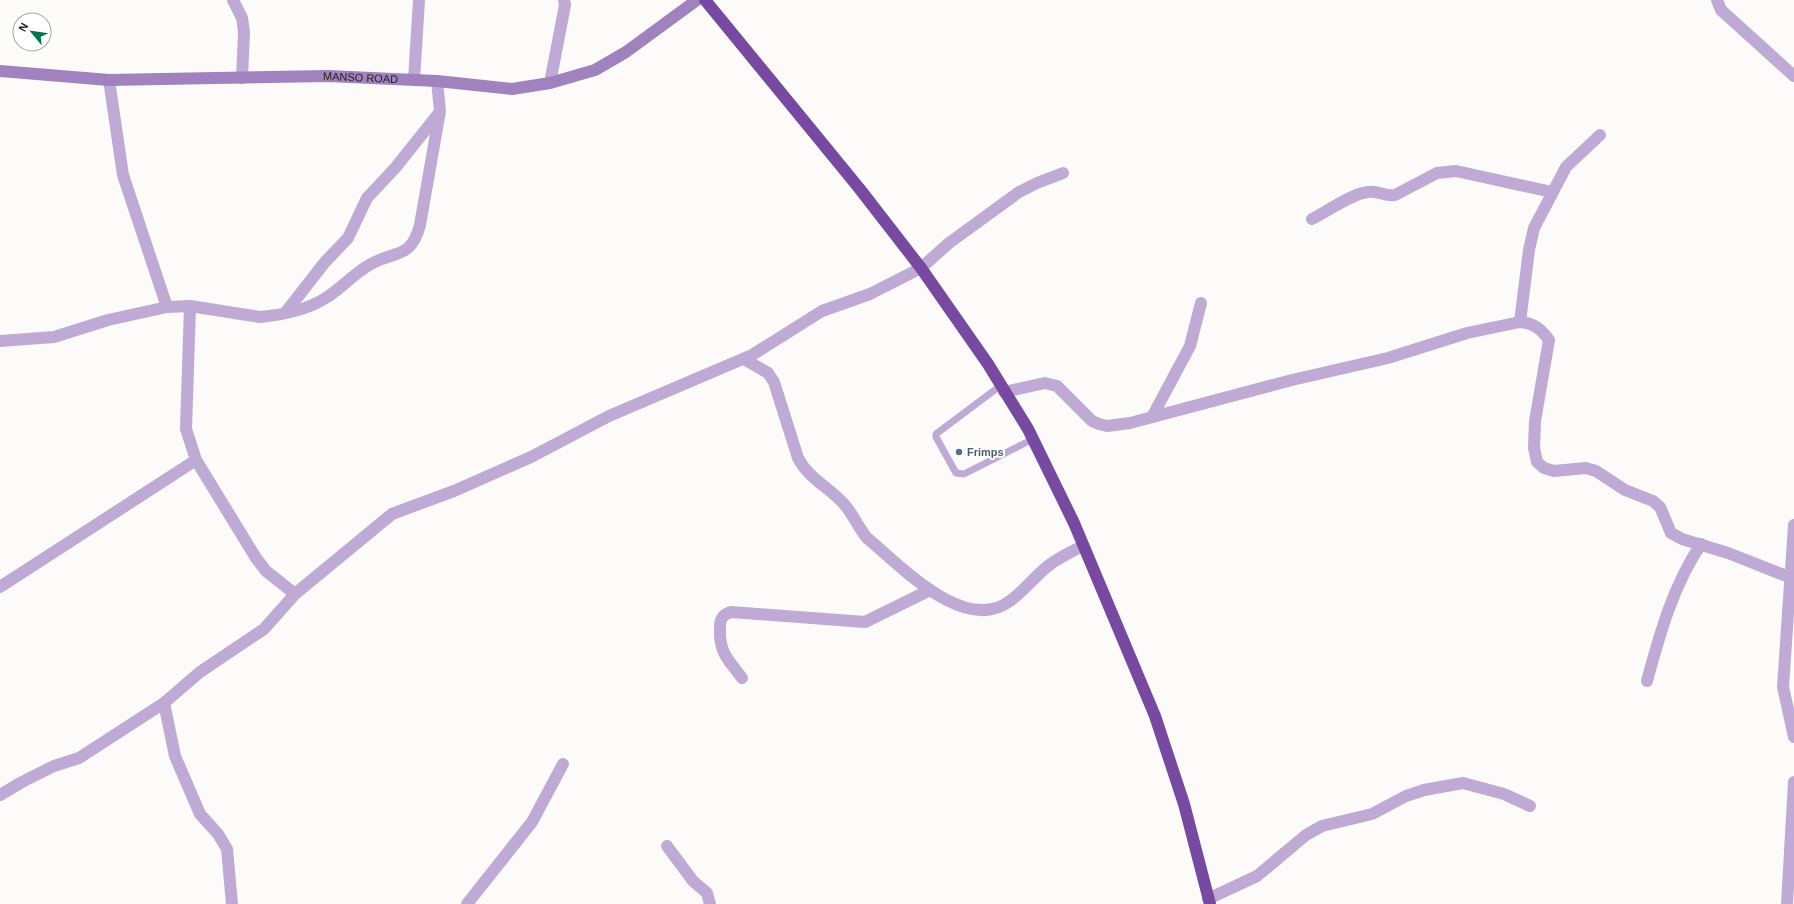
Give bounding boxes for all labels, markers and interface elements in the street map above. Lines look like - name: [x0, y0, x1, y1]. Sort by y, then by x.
- north arrow: [12, 12, 52, 52]
- text: N: [16, 21, 30, 34]
- street label: MANSO ROAD: [323, 70, 398, 85]
- place label: Frimps: [967, 446, 1004, 458]
- marker: Frimps: [954, 447, 964, 457]

